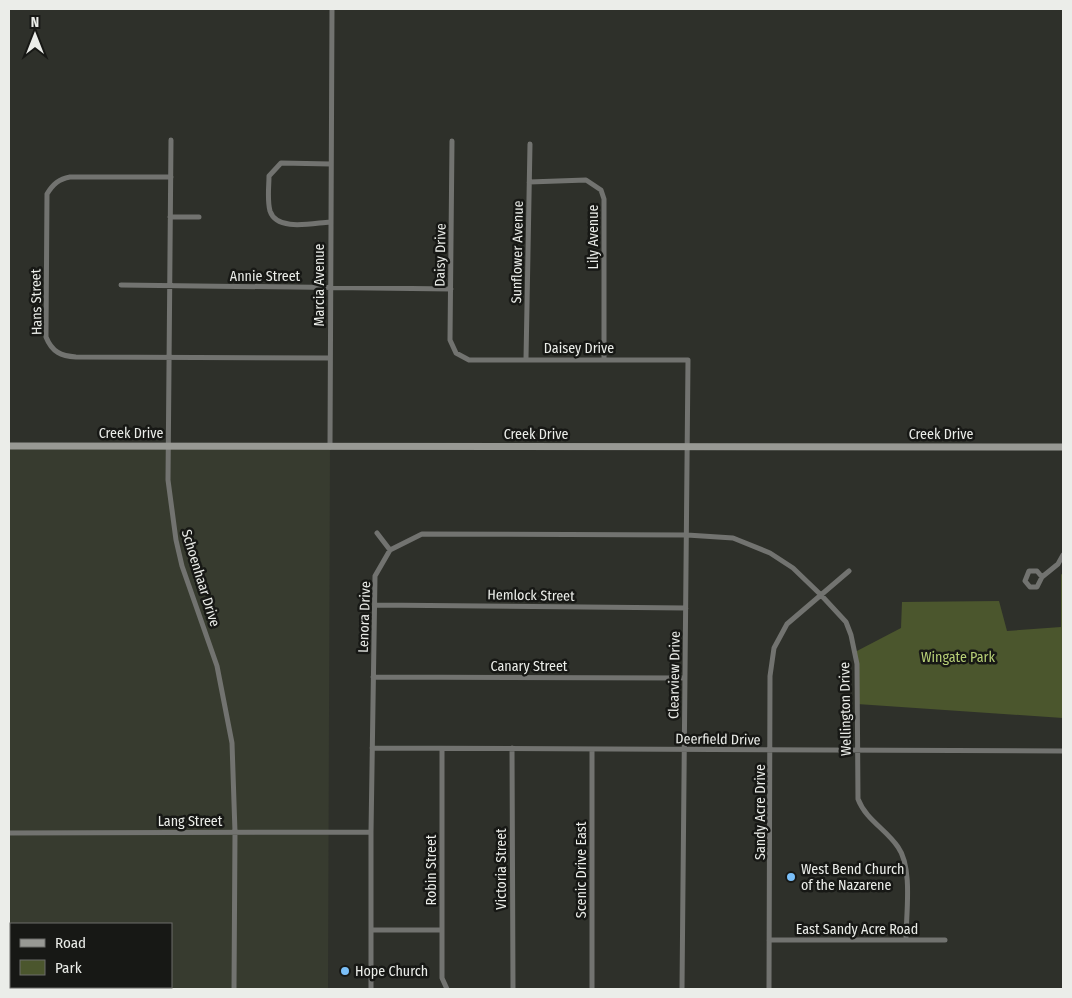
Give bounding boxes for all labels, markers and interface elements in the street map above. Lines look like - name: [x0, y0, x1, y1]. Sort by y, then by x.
- north arrow: [10, 10, 60, 60]
- text: N: [31, 14, 39, 31]
- street label: Sunflower Avenue: [508, 200, 527, 304]
- street label: Lily Avenue: [585, 204, 602, 269]
- street label: Daisy Drive: [431, 223, 450, 287]
- street label: Marcia Avenue: [311, 243, 328, 327]
- street label: Hans Street: [27, 268, 46, 335]
- street label: Annie Street: [230, 268, 301, 285]
- street label: Daisey Drive: [544, 340, 614, 357]
- street label: Creek Drive: [99, 425, 163, 442]
- street label: Creek Drive: [504, 426, 568, 443]
- street label: Creek Drive: [909, 426, 973, 443]
- street label: Schoenhaar Drive: [178, 527, 223, 629]
- street label: Lenora Drive: [355, 581, 374, 653]
- street label: Hemlock Street: [487, 586, 575, 605]
- street label: Clearview Drive: [665, 631, 684, 719]
- park label: Wingate Park: [921, 649, 995, 666]
- street label: Canary Street: [491, 658, 568, 675]
- street label: Wellington Drive: [836, 662, 855, 756]
- street label: Deerfield Drive: [675, 730, 761, 749]
- street label: Sandy Acre Drive: [752, 764, 769, 860]
- street label: Lang Street: [158, 813, 223, 830]
- street label: Scenic Drive East: [573, 821, 590, 918]
- street label: Victoria Street: [493, 828, 510, 910]
- street label: Robin Street: [423, 834, 440, 905]
- place label: West Bend Church of the Nazarene: [801, 861, 904, 894]
- marker: West Bend Church of the Nazarene: [785, 871, 797, 883]
- street label: East Sandy Acre Road: [796, 921, 918, 938]
- legend: [10, 923, 172, 988]
- text: Road: [55, 934, 86, 952]
- text: Park: [55, 959, 82, 977]
- place label: Hope Church: [355, 963, 428, 980]
- marker: Hope Church: [339, 965, 351, 977]

